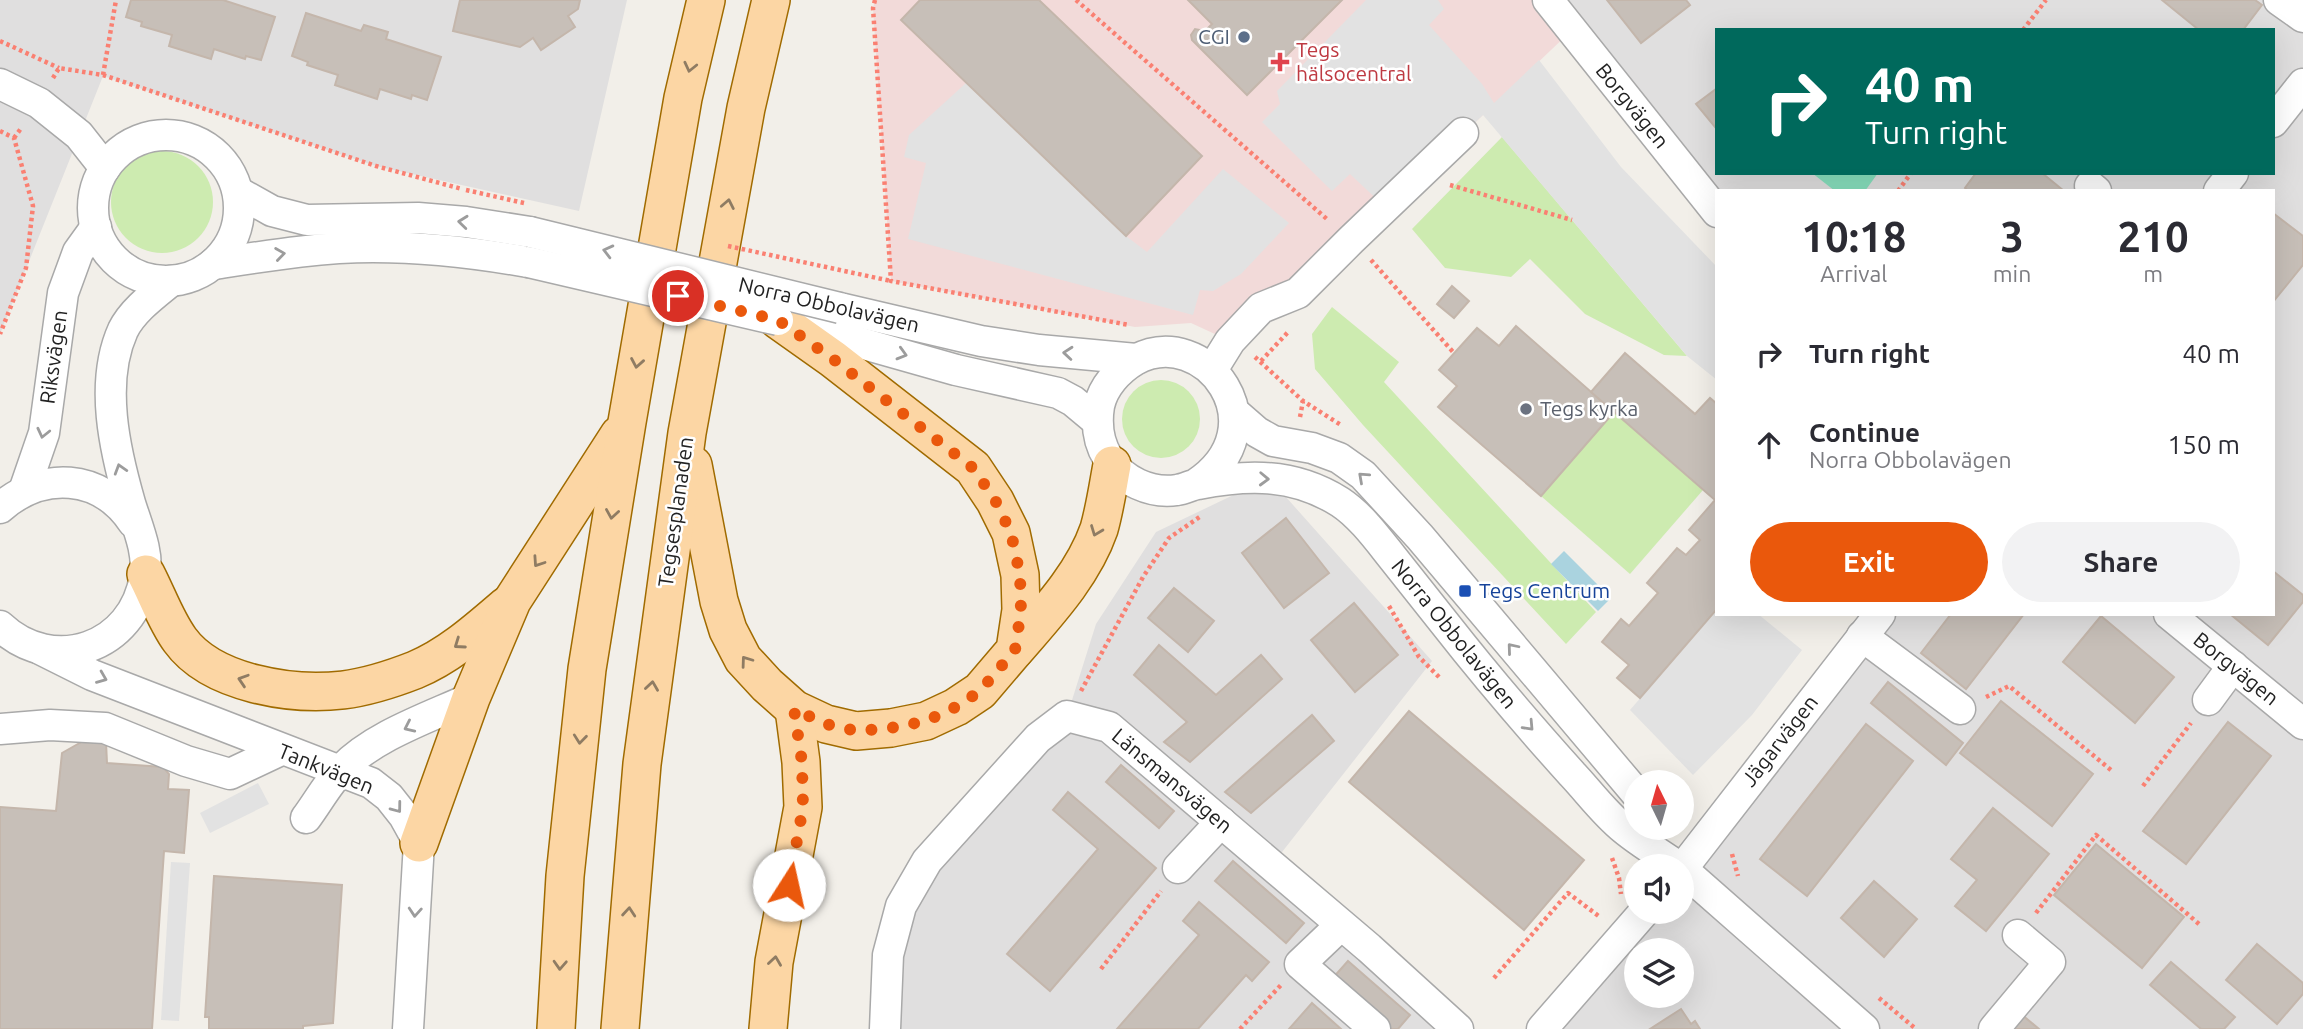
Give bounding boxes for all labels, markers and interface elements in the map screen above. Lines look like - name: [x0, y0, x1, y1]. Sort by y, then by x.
- place label: CGI: [1198, 24, 1230, 48]
- marker: CGI: [1236, 29, 1252, 45]
- place label: Tegs hälsocentral: [1296, 37, 1411, 85]
- marker: Tegs hälsocentral: [1270, 52, 1290, 72]
- icon: right: [1750, 56, 1841, 147]
- text: 40 m: [1865, 56, 1974, 111]
- street label: Borgvägen: [1591, 58, 1674, 153]
- one-way arrow: [684, 60, 699, 72]
- text: Turn right: [1865, 114, 2007, 150]
- one-way arrow: [719, 198, 734, 210]
- text: 10:18: [1801, 213, 1906, 260]
- text: 3: [2000, 213, 2024, 260]
- text: 210: [2118, 213, 2189, 260]
- one-way arrow: [457, 215, 468, 230]
- one-way arrow: [602, 245, 614, 259]
- one-way arrow: [275, 247, 286, 262]
- text: Arrival: [1820, 261, 1887, 286]
- text: min: [1993, 261, 2031, 286]
- text: m: [2143, 261, 2163, 286]
- pin: [648, 266, 708, 326]
- street label: Norra Obbolavägen: [736, 272, 922, 337]
- icon: arrive: [659, 277, 697, 315]
- street label: Riksvägen: [35, 308, 71, 405]
- icon: right: [1750, 335, 1788, 373]
- text: Turn right: [1809, 339, 1930, 368]
- text: 40 m: [2182, 339, 2240, 368]
- one-way arrow: [896, 346, 908, 361]
- one-way arrow: [1063, 346, 1074, 361]
- one-way arrow: [630, 357, 645, 369]
- place label: Tegs kyrka: [1540, 396, 1638, 420]
- marker: Tegs kyrka: [1518, 401, 1534, 417]
- text: Continue: [1809, 418, 1920, 447]
- one-way arrow: [37, 426, 51, 438]
- icon: ahead: [1750, 426, 1788, 464]
- text: 150 m: [2168, 430, 2240, 459]
- street label: Tegsesplanaden: [653, 435, 697, 589]
- text: Norra Obbolavägen: [1809, 447, 2012, 472]
- one-way arrow: [114, 464, 129, 476]
- one-way arrow: [1259, 471, 1270, 486]
- one-way arrow: [1358, 473, 1371, 485]
- one-way arrow: [605, 508, 620, 519]
- button: Exit: [1750, 522, 1988, 602]
- button: Share: [2002, 522, 2240, 602]
- one-way arrow: [1091, 524, 1105, 536]
- street label: Norra Obbolavägen: [1387, 554, 1522, 713]
- one-way arrow: [533, 555, 546, 568]
- place label: Tegs Centrum: [1479, 578, 1610, 602]
- marker: Tegs Centrum: [1457, 583, 1473, 599]
- street label: Borgvägen: [2189, 627, 2284, 710]
- one-way arrow: [454, 636, 467, 648]
- one-way arrow: [1508, 644, 1520, 657]
- one-way arrow: [742, 656, 754, 668]
- one-way arrow: [95, 670, 107, 684]
- one-way arrow: [238, 674, 250, 688]
- one-way arrow: [645, 680, 660, 692]
- street label: Jägarvägen: [1736, 690, 1822, 791]
- one-way arrow: [1521, 718, 1533, 731]
- one-way arrow: [404, 719, 416, 733]
- street label: Länsmansvägen: [1108, 723, 1238, 837]
- one-way arrow: [572, 733, 587, 744]
- street label: Tankvägen: [275, 738, 378, 798]
- north arrow: [1624, 770, 1694, 840]
- map controls: [1624, 770, 1694, 1008]
- one-way arrow: [389, 800, 402, 813]
- position arrow: [752, 848, 826, 922]
- button: sound: [1624, 854, 1694, 924]
- one-way arrow: [408, 906, 423, 917]
- one-way arrow: [621, 906, 636, 917]
- button: layers: [1624, 938, 1694, 1008]
- one-way arrow: [767, 955, 782, 967]
- one-way arrow: [552, 960, 567, 971]

